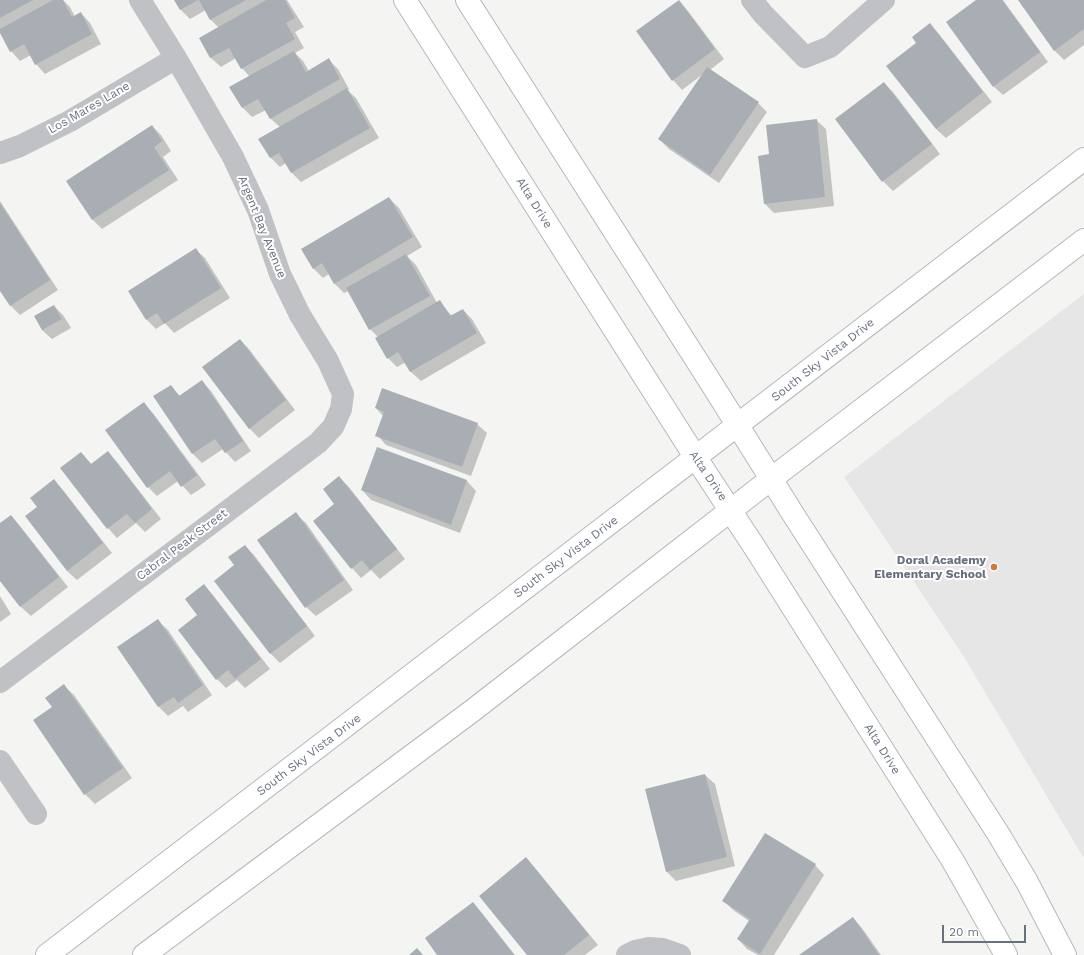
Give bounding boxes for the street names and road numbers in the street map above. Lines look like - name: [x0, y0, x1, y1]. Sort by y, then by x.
- street label: Los Mares Lane: [46, 79, 132, 137]
- street label: Argent Bay Avenue: [235, 174, 289, 280]
- street label: Alta Drive: [513, 175, 555, 231]
- street label: South Sky Vista Drive: [769, 315, 877, 405]
- street label: Alta Drive: [686, 448, 730, 504]
- street label: Cabral Peak Street: [134, 506, 230, 584]
- street label: South Sky Vista Drive: [511, 513, 621, 601]
- street label: South Sky Vista Drive: [254, 711, 364, 799]
- street label: Alta Drive: [861, 721, 903, 777]

